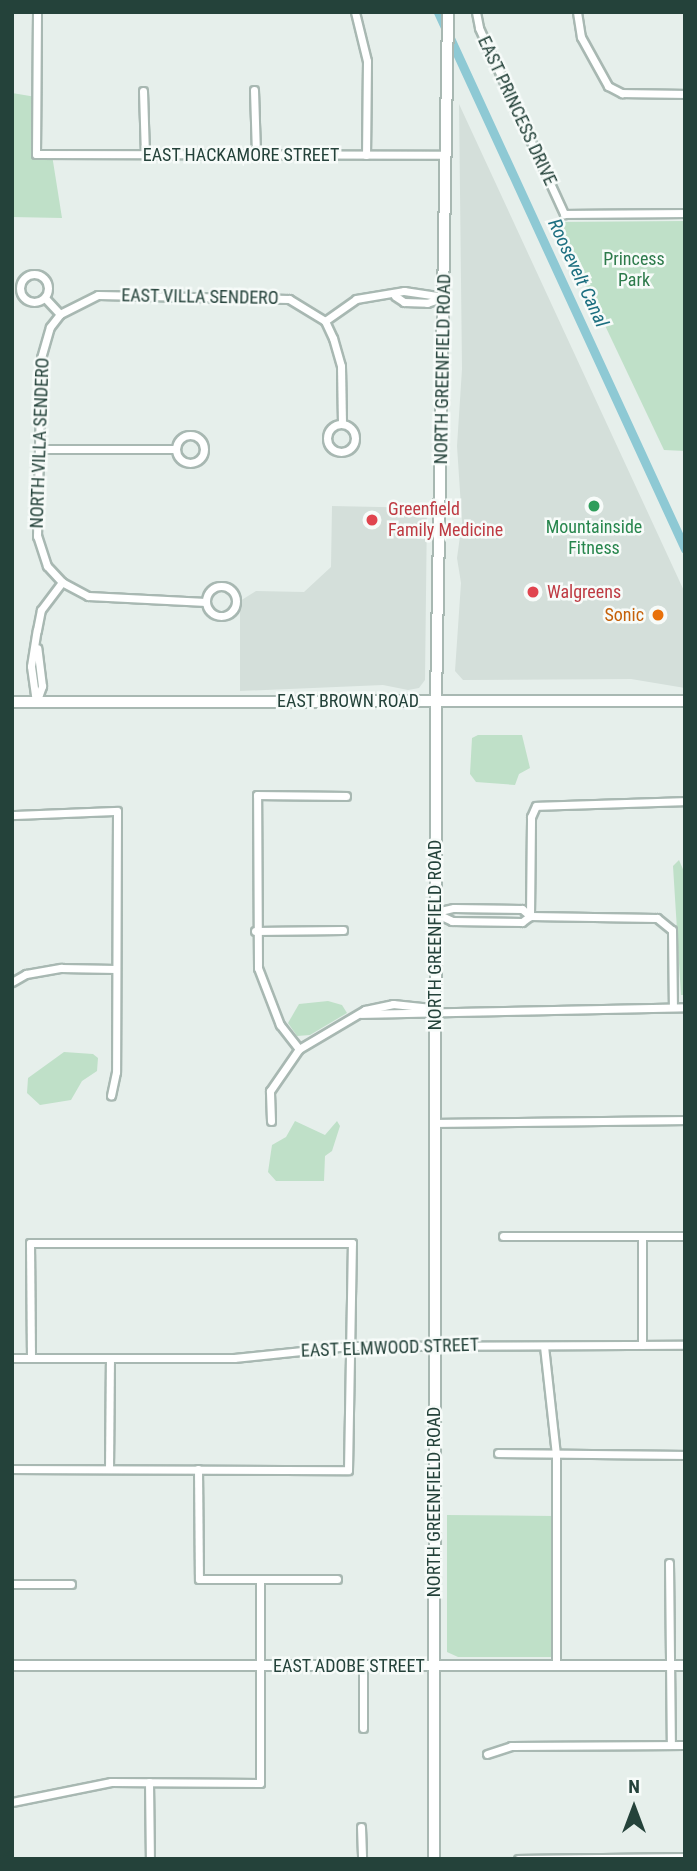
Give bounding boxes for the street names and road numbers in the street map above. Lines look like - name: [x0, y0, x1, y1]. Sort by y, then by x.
- street label: EAST PRINCESS DRIVE: [473, 33, 561, 189]
- street label: EAST HACKAMORE STREET: [143, 144, 339, 166]
- street label: NORTH GREENFIELD ROAD: [431, 274, 455, 464]
- street label: EAST VILLA SENDERO: [121, 285, 279, 309]
- street label: NORTH VILLA SENDERO: [26, 357, 54, 529]
- street label: EAST BROWN ROAD: [277, 690, 419, 712]
- street label: NORTH GREENFIELD ROAD: [424, 840, 446, 1030]
- street label: EAST ELMWOOD STREET: [300, 1334, 480, 1362]
- street label: NORTH GREENFIELD ROAD: [423, 1407, 445, 1597]
- street label: EAST ADOBE STREET: [273, 1655, 425, 1677]

